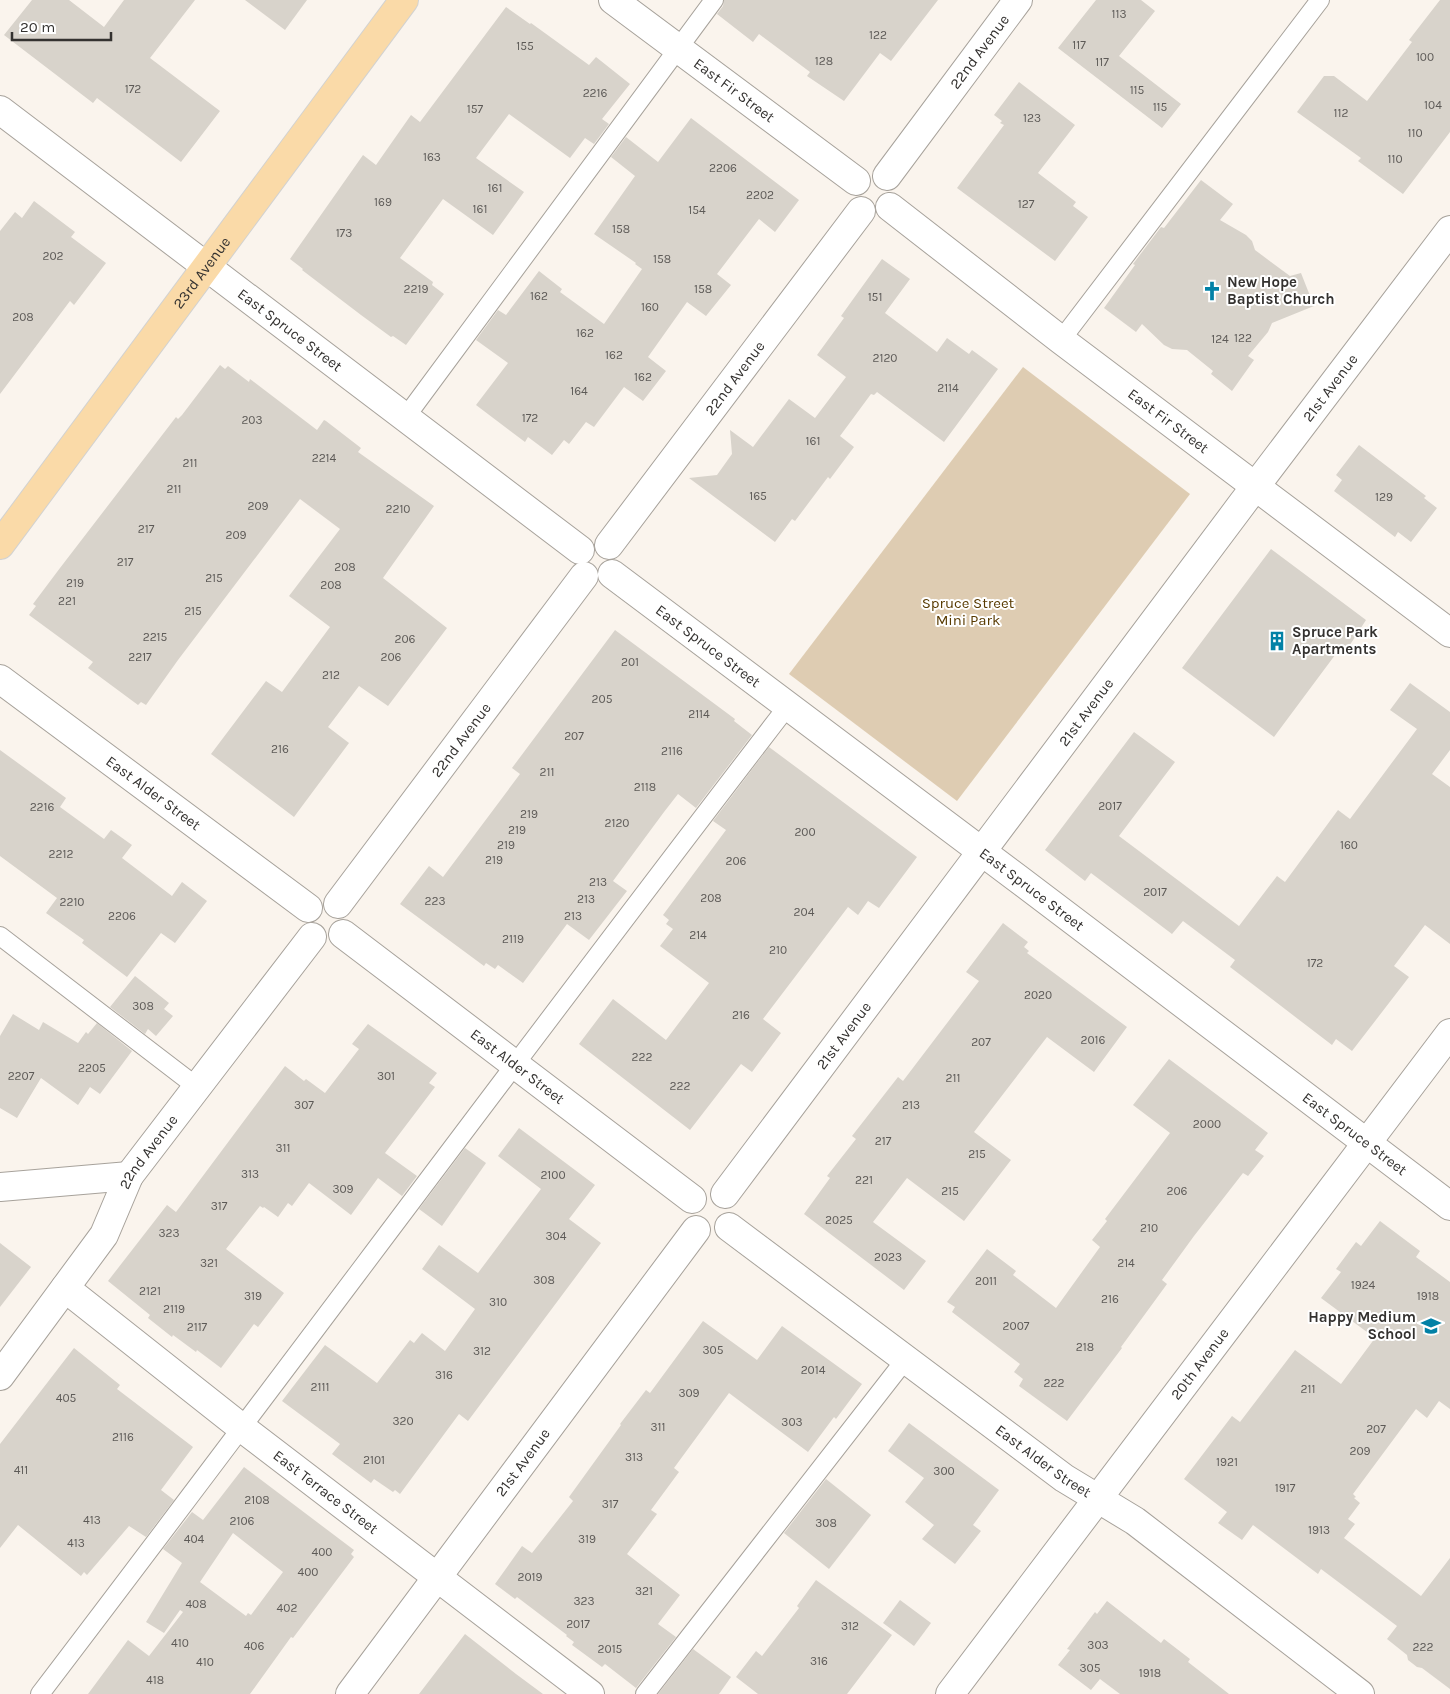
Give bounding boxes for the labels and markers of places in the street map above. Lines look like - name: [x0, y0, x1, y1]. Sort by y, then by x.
- place label: New Hope Baptist Church: [1227, 273, 1335, 308]
- church icon: New Hope Baptist Church: [1201, 280, 1223, 302]
- place label: Spruce Park Apartments: [1292, 623, 1378, 658]
- building icon: Spruce Park Apartments: [1266, 630, 1288, 652]
- place label: Happy Medium School: [1308, 1308, 1416, 1343]
- school or university icon: Happy Medium School: [1420, 1315, 1442, 1337]

